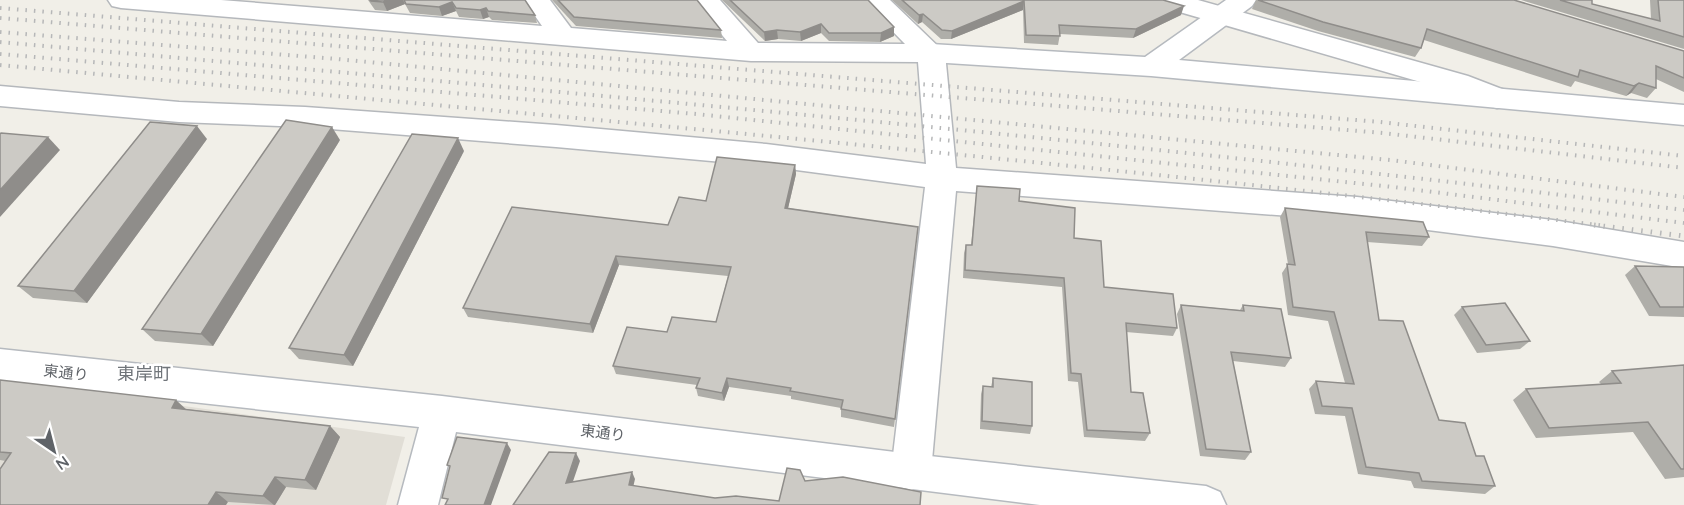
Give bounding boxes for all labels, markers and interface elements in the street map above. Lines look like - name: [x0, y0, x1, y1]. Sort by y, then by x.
- street label: 東通り: [43, 361, 89, 384]
- district label: 東岸町: [117, 362, 171, 385]
- street label: 東通り: [580, 420, 627, 445]
- north arrow: [24, 421, 84, 481]
- text: N: [52, 452, 73, 475]

